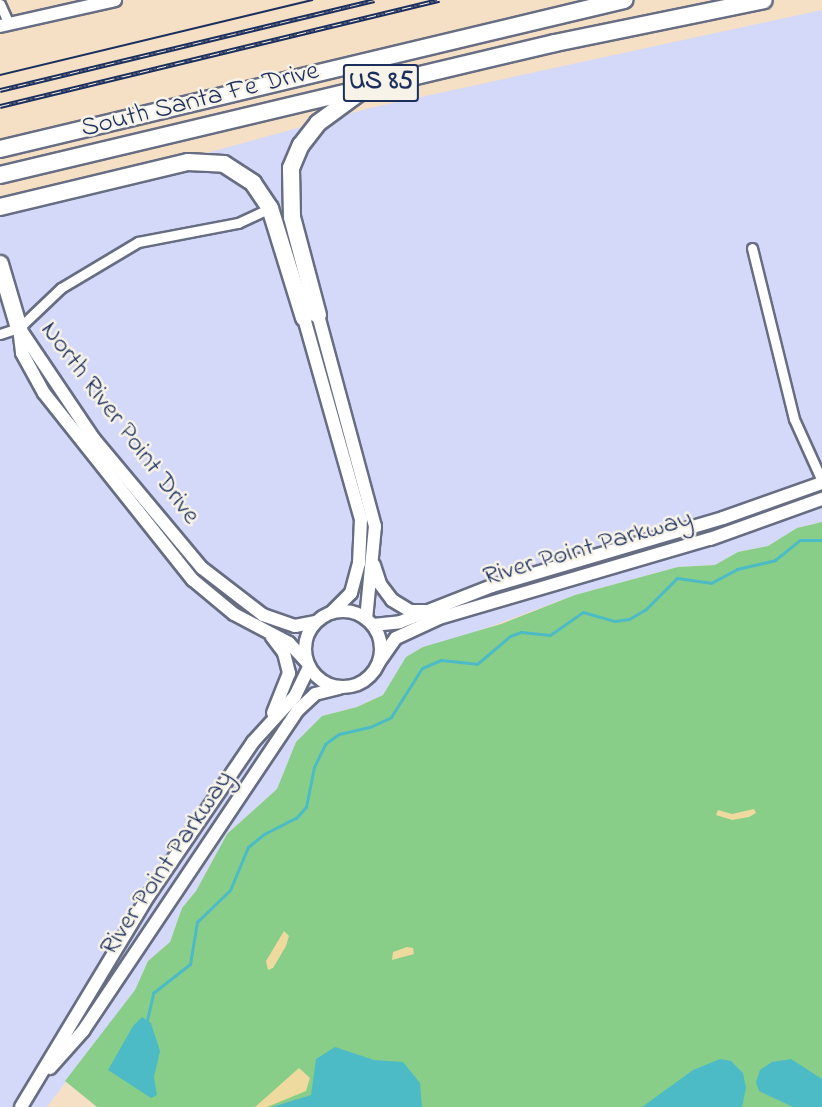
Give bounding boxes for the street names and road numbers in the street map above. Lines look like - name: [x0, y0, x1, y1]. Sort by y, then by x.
- street label: South Santa Fe Drive: [78, 55, 322, 145]
- road number: US 85: [342, 60, 420, 106]
- street label: North River Point Drive: [33, 315, 207, 531]
- street label: River Point Parkway: [480, 503, 696, 593]
- street label: River Point Parkway: [93, 764, 241, 962]

